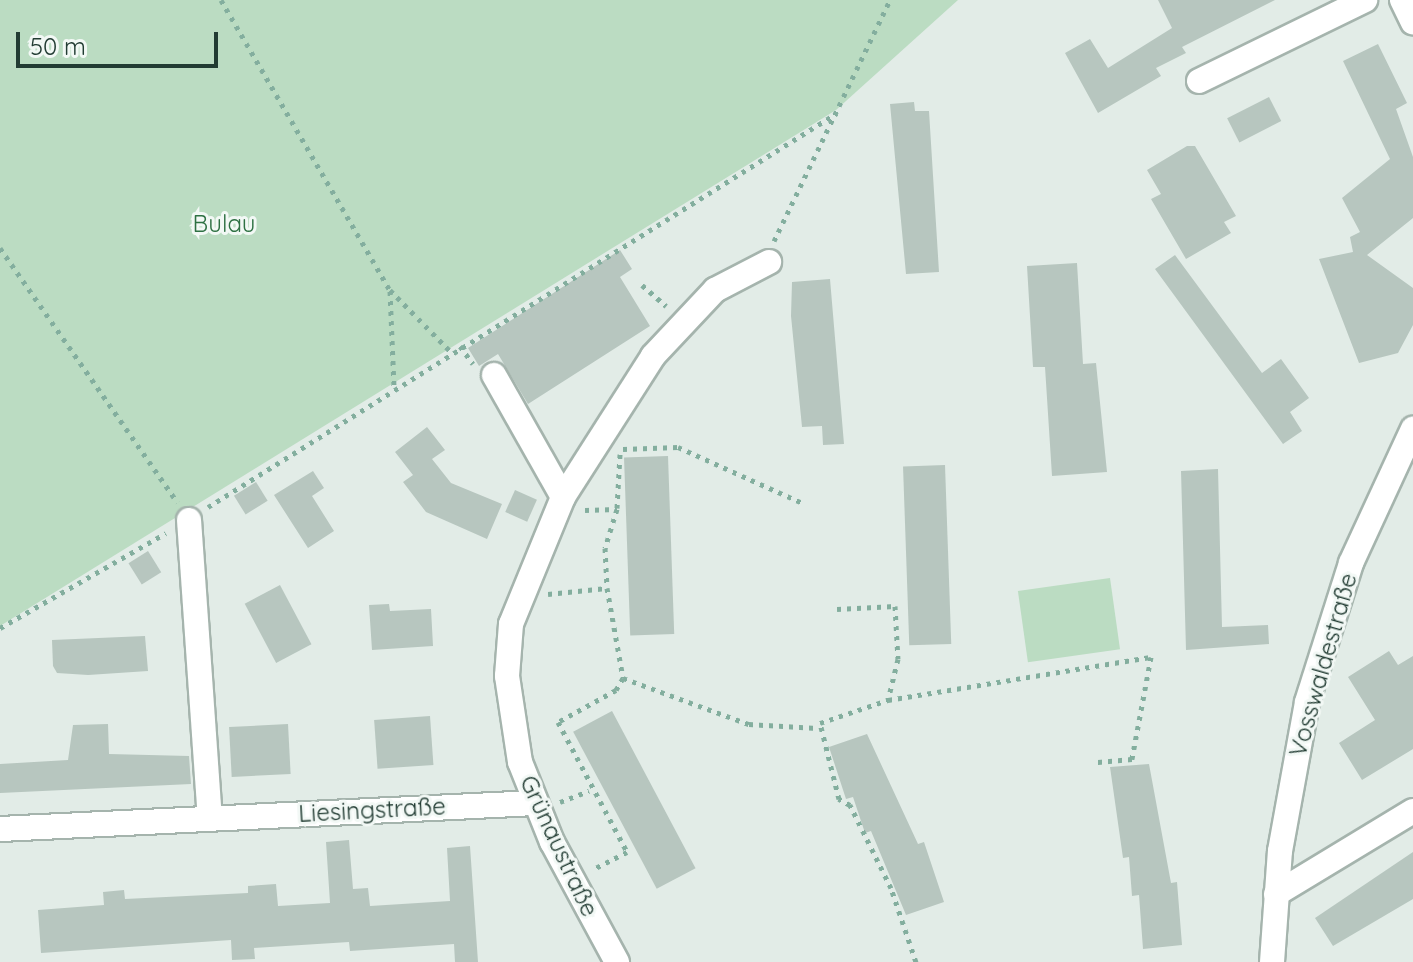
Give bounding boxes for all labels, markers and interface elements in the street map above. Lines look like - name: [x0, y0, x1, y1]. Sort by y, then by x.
- scale bar: [20, 16, 222, 66]
- text: 50 m: [30, 31, 86, 61]
- park label: Bulau: [193, 210, 255, 238]
- street label: Vosswaldestraße: [1283, 570, 1363, 760]
- street label: Grünaustraße: [514, 771, 604, 921]
- street label: Liesingstraße: [298, 792, 446, 828]

